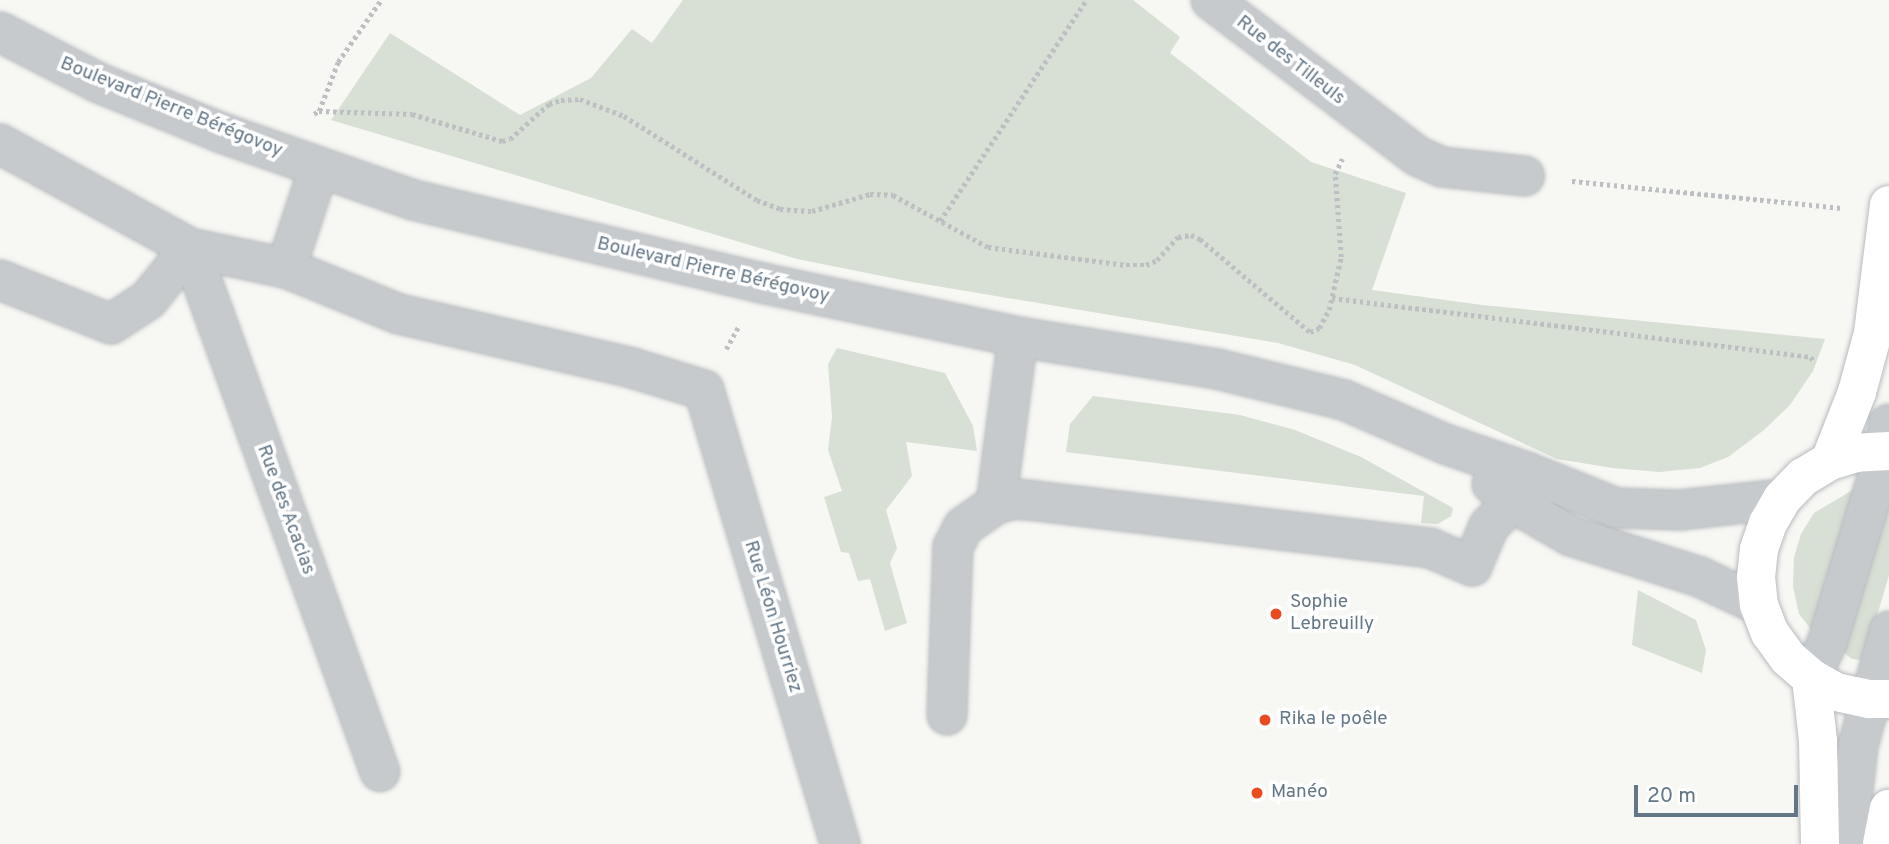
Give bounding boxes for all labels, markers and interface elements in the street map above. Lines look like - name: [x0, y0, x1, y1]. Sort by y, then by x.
- street label: Rue des Tilleuls: [1231, 11, 1349, 111]
- street label: Boulevard Pierre Bérégovoy: [56, 53, 286, 163]
- street label: Boulevard Pierre Bérégovoy: [595, 233, 831, 309]
- street label: Rue des Acacias: [251, 442, 319, 578]
- street label: Rue Léon Hourriez: [738, 538, 806, 696]
- place label: Sophie Lebreuilly: [1290, 592, 1374, 636]
- marker: Sophie Lebreuilly: [1268, 606, 1284, 622]
- place label: Rika le poêle: [1279, 709, 1388, 731]
- marker: Rika le poêle: [1257, 712, 1273, 728]
- scale bar: [1637, 770, 1801, 814]
- place label: Manéo: [1271, 782, 1328, 804]
- text: 20 m: [1647, 783, 1696, 810]
- marker: Manéo: [1249, 785, 1265, 801]

